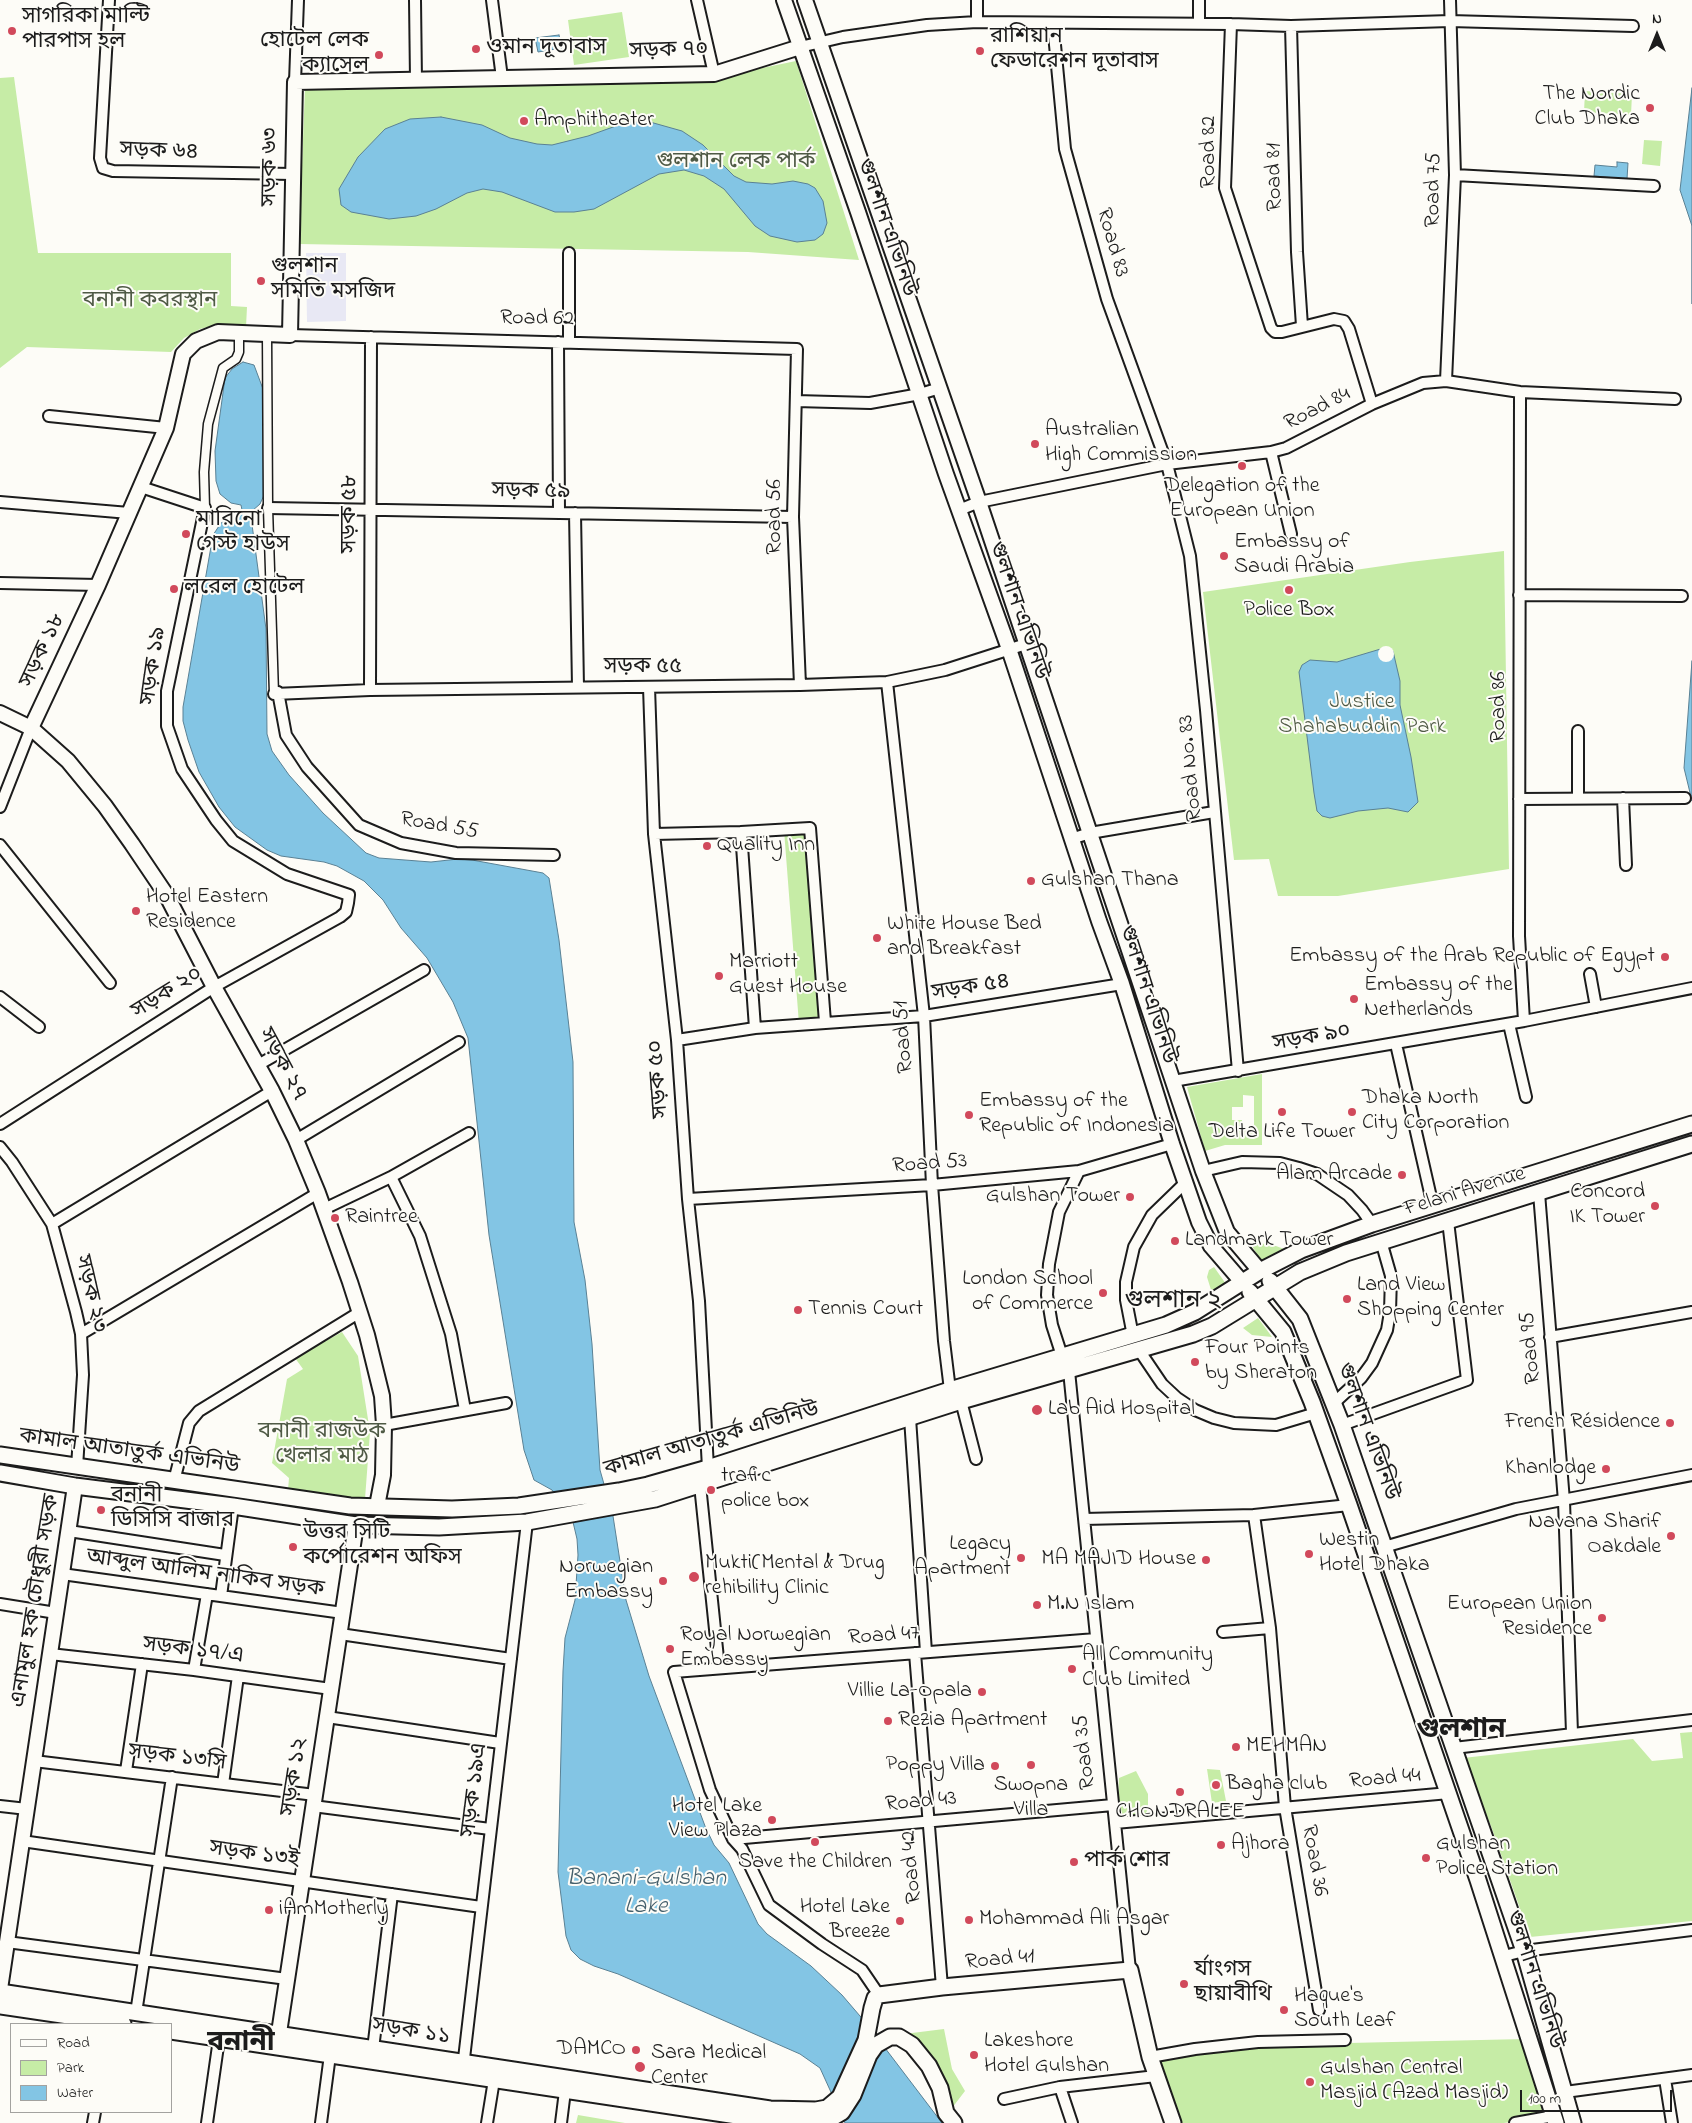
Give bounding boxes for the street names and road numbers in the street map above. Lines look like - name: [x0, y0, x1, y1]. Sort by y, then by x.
- street label: সড়ক ৭০: [629, 37, 709, 67]
- street label: Road 82: [1197, 116, 1223, 188]
- street label: সড়ক ৬৩: [258, 127, 286, 207]
- street label: সড়ক ৬৪: [119, 138, 199, 168]
- street label: Road 81: [1262, 142, 1290, 212]
- street label: Road 75: [1421, 152, 1449, 228]
- street label: গুলশান এভিনিউ: [849, 155, 921, 301]
- street label: Road 83: [1089, 205, 1133, 281]
- street label: Road 62: [500, 306, 574, 334]
- street label: Road 84: [1281, 382, 1355, 438]
- street label: সড়ক ৫৮: [338, 475, 364, 553]
- street label: সড়ক ৫৯: [491, 479, 571, 507]
- street label: Road 56: [763, 479, 789, 555]
- street label: গুলশান এভিনিউ: [981, 538, 1053, 684]
- street label: সড়ক ১৮: [15, 610, 73, 692]
- street label: সড়ক ১৯: [136, 625, 174, 707]
- street label: সড়ক ৫৫: [604, 655, 682, 681]
- street label: Road 86: [1487, 671, 1513, 743]
- street label: Road No. 83: [1174, 714, 1210, 822]
- street label: Road 55: [398, 807, 480, 847]
- street label: গুলশান এভিনিউ: [1111, 922, 1181, 1068]
- street label: সড়ক ২০: [128, 962, 208, 1026]
- street label: সড়ক ৫৪: [930, 970, 1012, 1008]
- street label: Road 51: [889, 1000, 921, 1074]
- street label: সড়ক ৯০: [1271, 1019, 1353, 1059]
- street label: সড়ক ২৭: [251, 1024, 311, 1106]
- street label: সড়ক ৫০: [644, 1039, 676, 1119]
- street label: Road 53: [892, 1149, 968, 1181]
- street label: Felani Avenue: [1401, 1162, 1529, 1224]
- street label: সড়ক ২৩: [67, 1253, 111, 1335]
- street label: Road 95: [1516, 1311, 1548, 1385]
- street label: গুলশান এভিনিউ: [1329, 1360, 1403, 1504]
- street label: কামাল আতাতুর্ক এভিনিউ: [602, 1398, 822, 1484]
- street label: কামাল আতাতুর্ক এভিনিউ: [17, 1424, 241, 1482]
- street label: এনামুল হক চৌধুরী সড়ক: [7, 1492, 67, 1710]
- street label: আব্দুল আলিম নাকিব সড়ক: [84, 1545, 326, 1605]
- street label: Road 47: [847, 1621, 921, 1653]
- street label: সড়ক ১৭/এ: [141, 1633, 245, 1671]
- street label: Road 35: [1069, 1713, 1103, 1791]
- street label: সড়ক ১২: [277, 1736, 315, 1818]
- street label: সড়ক ১৩সি: [127, 1740, 227, 1778]
- street label: সড়ক ১৯এ: [457, 1741, 495, 1839]
- street label: Road 44: [1348, 1764, 1422, 1796]
- street label: Road 43: [884, 1787, 958, 1819]
- street label: Road 36: [1294, 1823, 1332, 1899]
- street label: Road 42: [897, 1829, 929, 1905]
- street label: সড়ক ১৩ই: [207, 1837, 301, 1875]
- street label: গুলশান এভিনিউ: [1498, 1907, 1568, 2053]
- street label: Road 41: [964, 1945, 1036, 1977]
- street label: সড়ক ১১: [370, 2014, 452, 2052]

